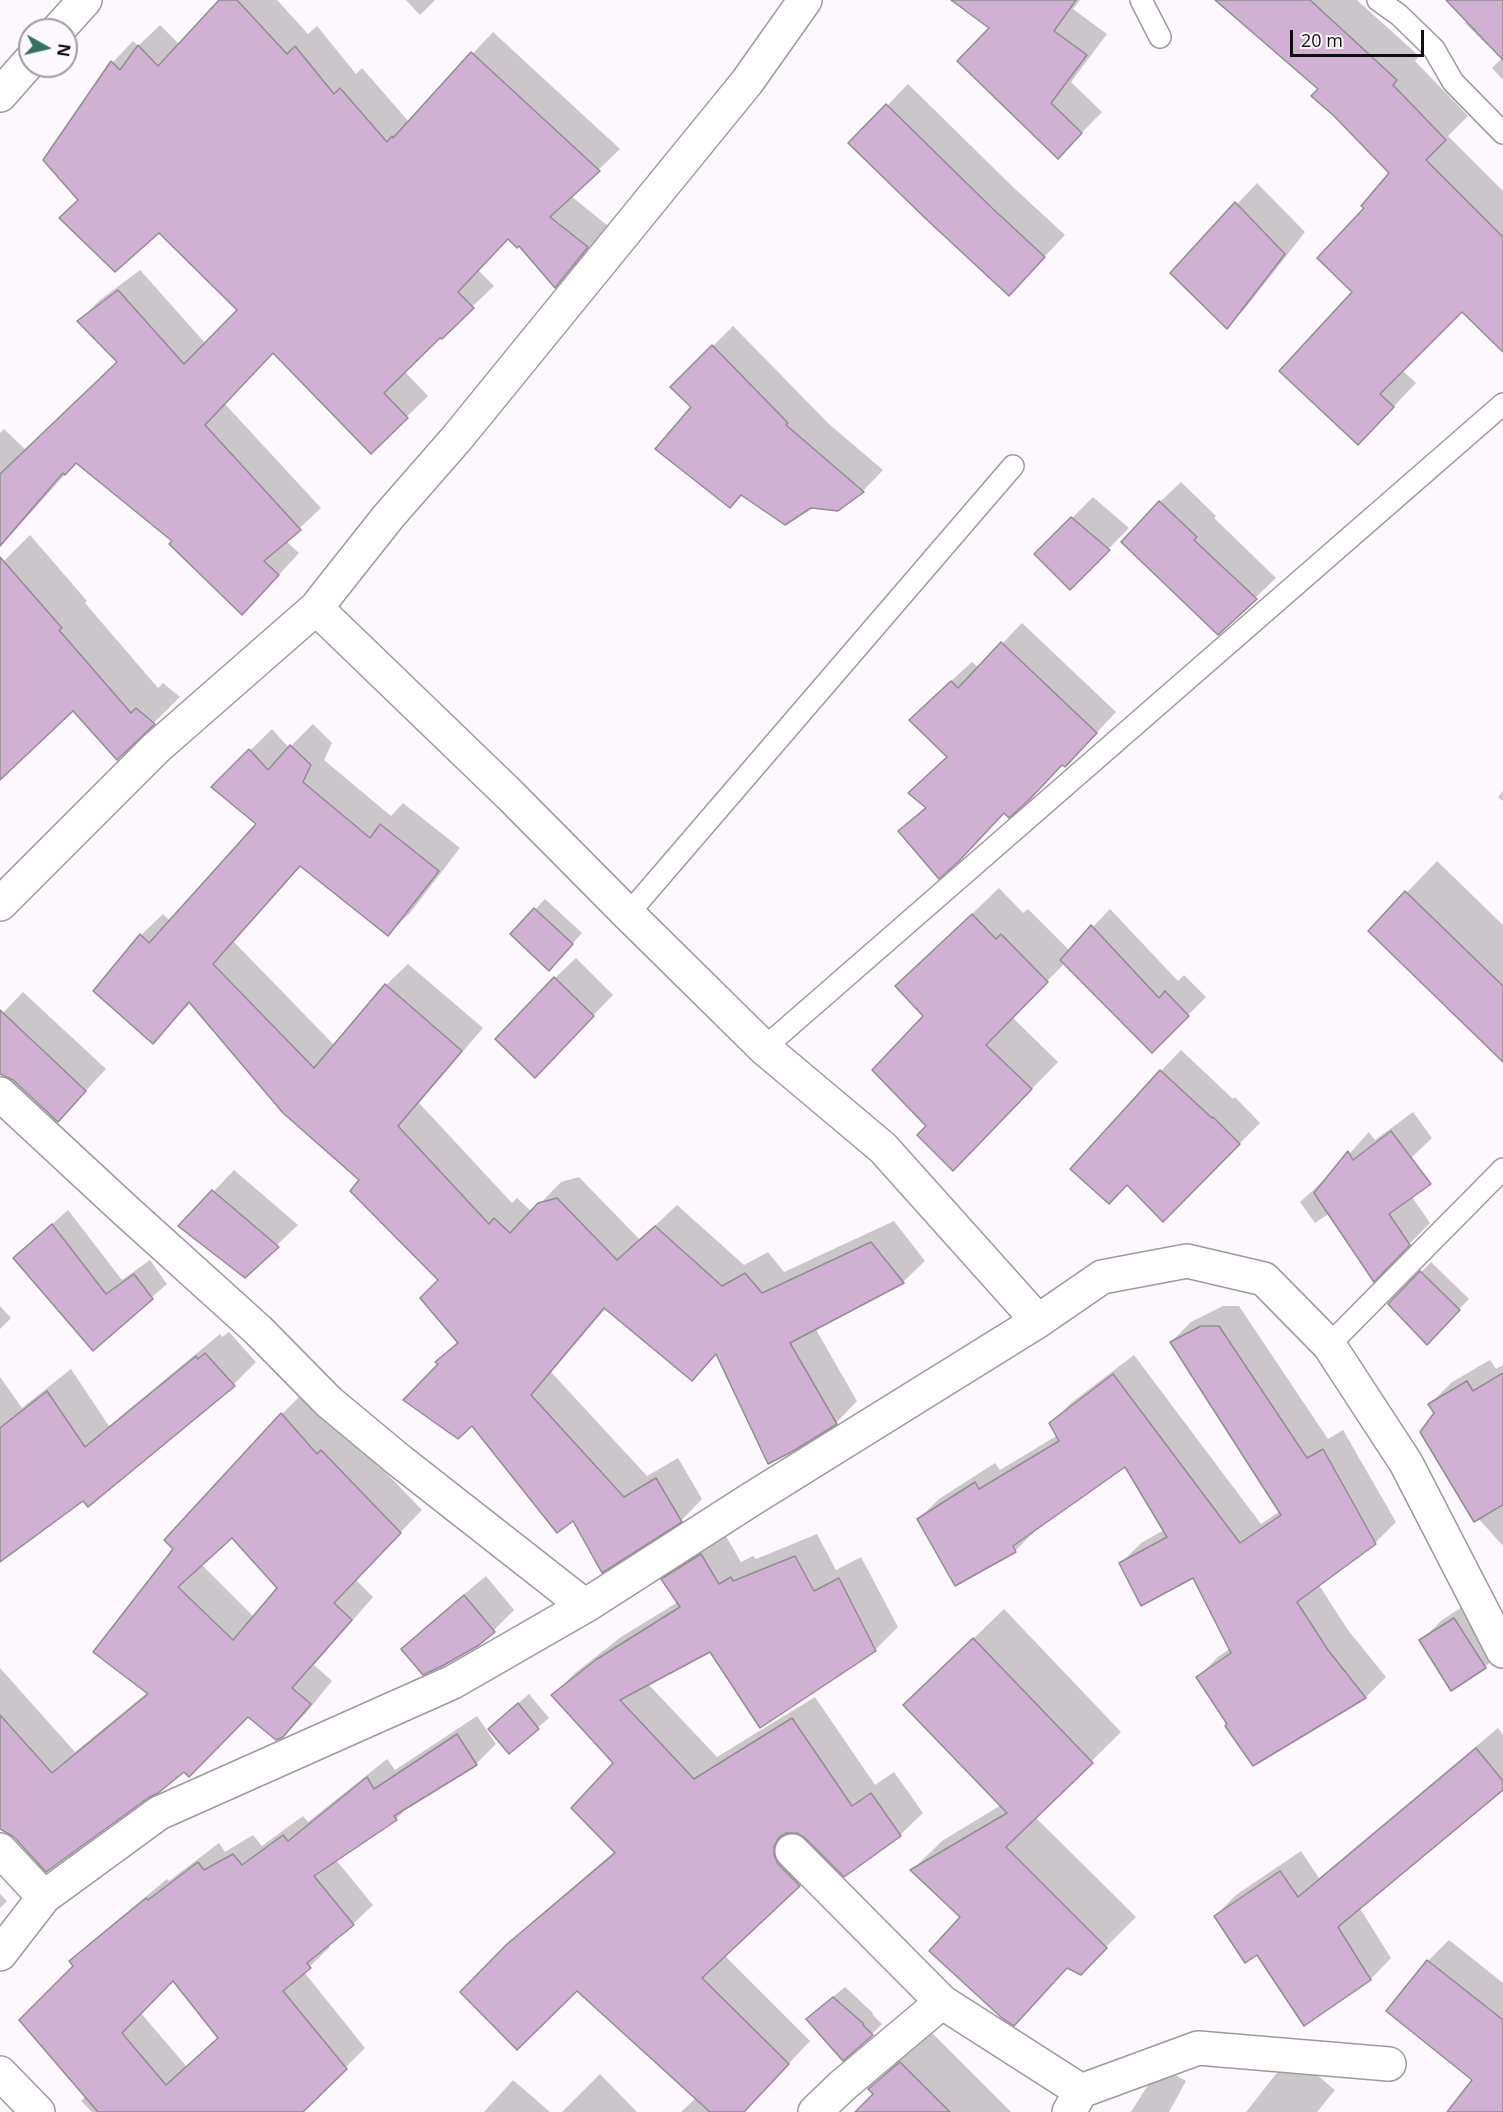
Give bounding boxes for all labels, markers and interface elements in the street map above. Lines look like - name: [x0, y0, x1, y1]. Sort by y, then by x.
- north arrow: [18, 18, 78, 78]
- scale bar: [1293, 18, 1426, 56]
- text: 20 m: [1301, 28, 1343, 52]
- text: N: [52, 42, 76, 58]

